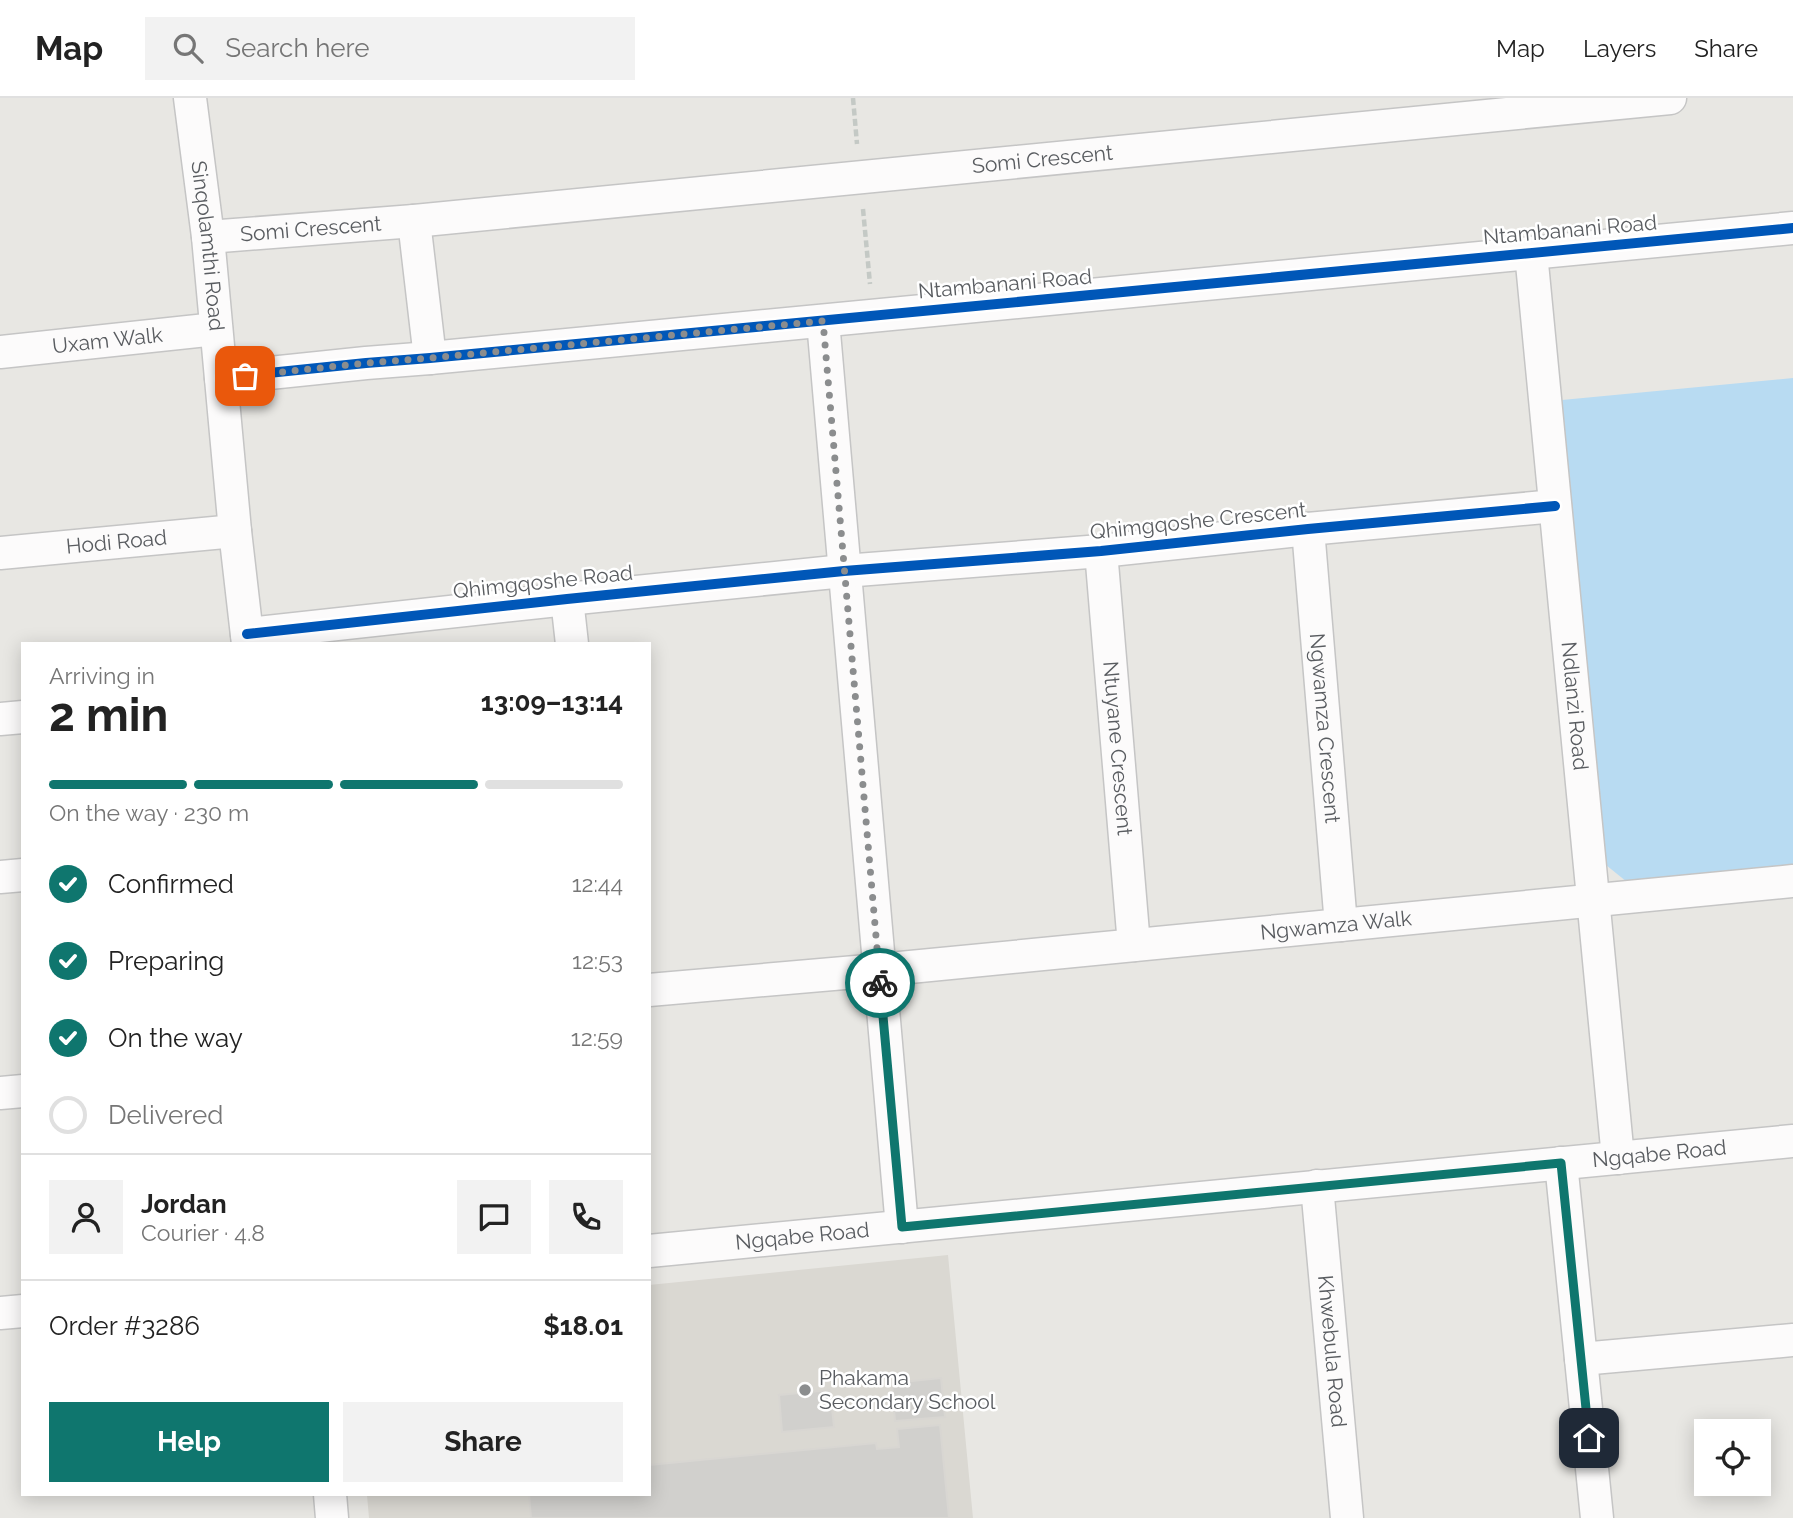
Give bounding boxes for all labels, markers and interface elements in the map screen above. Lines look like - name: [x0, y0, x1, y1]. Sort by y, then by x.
- search box: [145, 17, 635, 80]
- text: Map: [35, 29, 103, 68]
- icon: search: [169, 29, 207, 67]
- text: Search here: [225, 33, 370, 63]
- text: Map: [1496, 34, 1545, 63]
- text: Layers: [1583, 34, 1656, 63]
- text: Share: [1694, 34, 1758, 63]
- street label: Somi Crescent: [971, 140, 1114, 178]
- street label: Sinqolamthi Road: [186, 159, 230, 332]
- street label: Ntambanani Road: [1482, 209, 1658, 250]
- street label: Somi Crescent: [239, 211, 382, 246]
- street label: Ntambanani Road: [917, 263, 1093, 304]
- street label: Uxam Walk: [51, 322, 164, 358]
- pin: [215, 346, 275, 406]
- icon: bag: [226, 357, 264, 395]
- street label: Qhimgqoshe Crescent: [1089, 497, 1307, 544]
- street label: Hodi Road: [65, 524, 168, 559]
- street label: Qhimgqoshe Road: [452, 560, 634, 603]
- street label: Ngwamza Crescent: [1305, 632, 1345, 824]
- street label: Ndlanzi Road: [1556, 640, 1594, 771]
- street label: Ntuyane Crescent: [1098, 660, 1138, 837]
- text: Arriving in: [49, 662, 155, 689]
- text: 13:09–13:14: [481, 687, 623, 717]
- text: 2 min: [49, 688, 168, 742]
- text: On the way · 230 m: [49, 799, 249, 826]
- icon: check: [49, 865, 87, 903]
- text: Confirmed: [108, 869, 234, 899]
- text: 12:44: [572, 870, 623, 897]
- street label: Ngwamza Walk: [1259, 905, 1413, 945]
- icon: check: [49, 942, 87, 980]
- text: Preparing: [108, 946, 224, 976]
- text: 12:53: [572, 947, 623, 974]
- courier: [845, 948, 915, 1018]
- icon: bike: [861, 964, 899, 1002]
- icon: check: [49, 1019, 87, 1057]
- text: On the way: [108, 1023, 243, 1053]
- text: 12:59: [571, 1024, 623, 1051]
- text: Delivered: [108, 1100, 223, 1130]
- street label: Ngqabe Road: [1591, 1134, 1727, 1172]
- button: person: [49, 1180, 123, 1254]
- button: chat: [457, 1180, 531, 1254]
- button: phone: [549, 1180, 623, 1254]
- text: Jordan: [141, 1189, 227, 1219]
- street label: Ngqabe Road: [734, 1217, 870, 1255]
- text: Courier · 4.8: [141, 1219, 265, 1246]
- street label: Khwebula Road: [1313, 1274, 1352, 1429]
- text: Order #3286: [49, 1311, 200, 1341]
- text: $18.01: [543, 1311, 623, 1341]
- place label: Phakama Secondary School: [819, 1365, 996, 1414]
- marker: Phakama Secondary School: [797, 1382, 813, 1398]
- button: Help: [49, 1402, 329, 1482]
- button: Share: [343, 1402, 623, 1482]
- pin: [1559, 1408, 1619, 1468]
- icon: home: [1570, 1419, 1608, 1457]
- map controls: [1694, 1419, 1771, 1496]
- button: locate: [1694, 1419, 1771, 1496]

